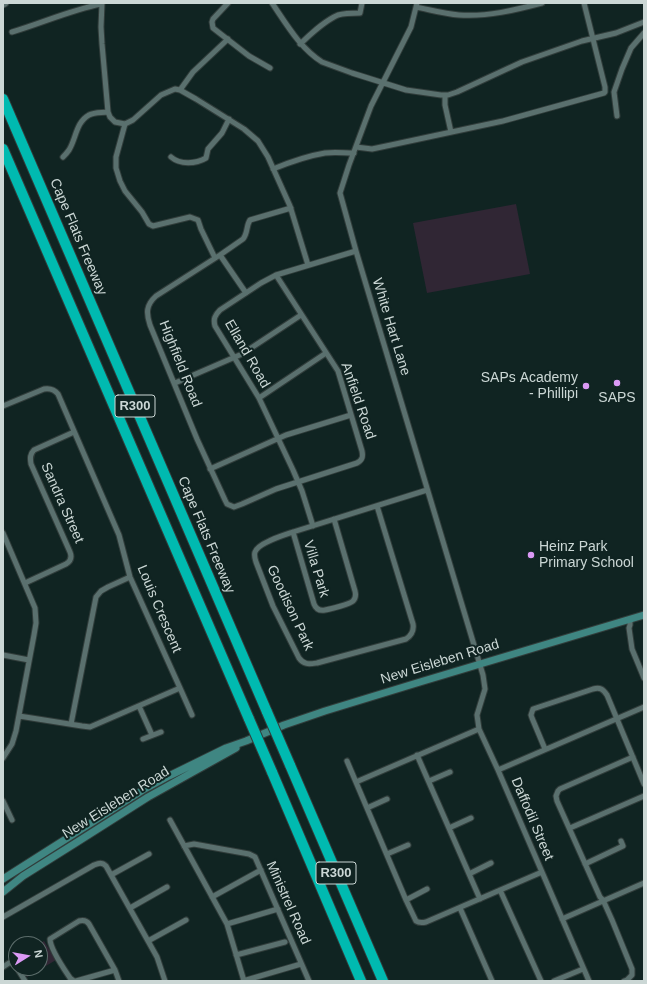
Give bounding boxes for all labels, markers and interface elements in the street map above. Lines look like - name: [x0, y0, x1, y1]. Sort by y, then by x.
- street label: Cape Flats Freeway: [46, 176, 110, 298]
- street label: White Hart Lane: [368, 276, 414, 378]
- street label: Elland Road: [221, 317, 273, 391]
- street label: Highfield Road: [155, 318, 205, 410]
- street label: Anfield Road: [337, 360, 379, 442]
- place label: SAPs Academy - Phillipi: [481, 370, 578, 402]
- marker: SAPS: [612, 378, 622, 388]
- marker: SAPs Academy - Phillipi: [581, 381, 591, 391]
- place label: SAPS: [598, 390, 636, 406]
- road number: R300: [115, 395, 155, 417]
- street label: Sandra Street: [37, 460, 87, 546]
- street label: Cape Flats Freeway: [174, 474, 238, 596]
- street label: Villa Park: [299, 538, 333, 600]
- place label: Heinz Park Primary School: [539, 539, 634, 572]
- marker: Heinz Park Primary School: [526, 550, 536, 560]
- street label: Goodison Park: [263, 562, 317, 654]
- street label: Louis Crescent: [133, 563, 185, 655]
- street label: New Eisleben Road: [379, 636, 501, 688]
- street label: New Eisleben Road: [59, 763, 173, 843]
- street label: Daffodil Street: [507, 775, 557, 863]
- street label: Ministrel Road: [262, 859, 314, 947]
- road number: R300: [316, 862, 356, 884]
- north arrow: [8, 936, 48, 976]
- text: N: [32, 949, 45, 959]

